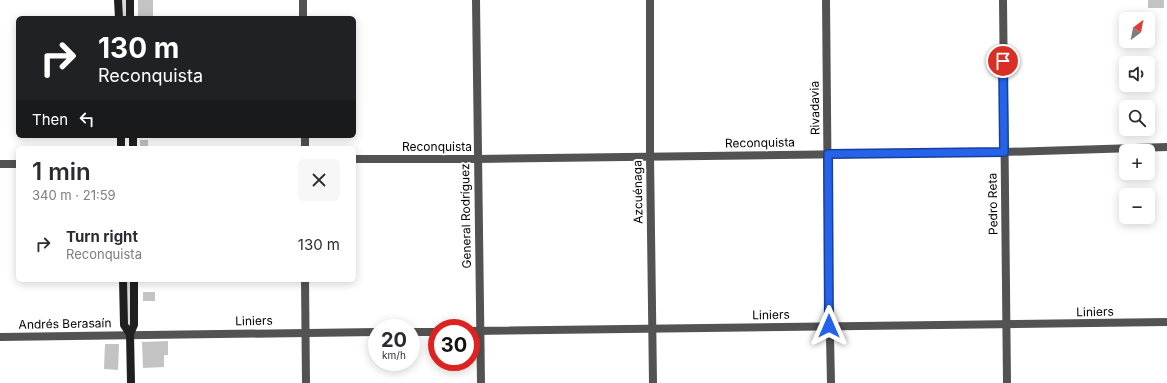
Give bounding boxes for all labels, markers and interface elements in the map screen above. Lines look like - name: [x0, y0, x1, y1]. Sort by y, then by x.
- north arrow: [1119, 12, 1155, 48]
- map controls: [1119, 12, 1155, 224]
- text: 130 m: [98, 31, 179, 65]
- icon: right: [32, 32, 84, 84]
- pin: [986, 44, 1020, 78]
- icon: arrive: [992, 50, 1014, 72]
- button: sound: [1119, 56, 1155, 92]
- text: Reconquista: [98, 65, 203, 86]
- street label: Rivadavia: [807, 81, 822, 135]
- button: search: [1119, 100, 1155, 136]
- icon: left: [76, 108, 98, 130]
- text: Then: [32, 110, 68, 129]
- street label: Reconquista: [725, 134, 795, 151]
- street label: Reconquista: [402, 139, 472, 154]
- button: +: [1119, 144, 1155, 180]
- text: 1 min: [32, 157, 91, 186]
- button: close: [298, 159, 340, 201]
- street label: Azcuénaga: [629, 160, 646, 224]
- street label: General Rodríguez: [457, 163, 474, 269]
- street label: Pedro Reta: [984, 173, 1001, 235]
- text: 340 m · 21:59: [32, 187, 116, 203]
- button: −: [1119, 188, 1155, 224]
- text: Turn right: [66, 227, 138, 246]
- icon: right: [32, 233, 54, 255]
- text: 130 m: [298, 235, 340, 254]
- text: Reconquista: [66, 246, 142, 262]
- street label: Liniers: [1076, 304, 1114, 319]
- position arrow: [808, 305, 850, 347]
- street label: Liniers: [752, 307, 790, 322]
- street label: Liniers: [235, 313, 273, 328]
- street label: Andrés Berasaín: [18, 315, 112, 332]
- speed limit sign: 30: [428, 319, 480, 371]
- text: 20: [381, 328, 407, 352]
- text: km/h: [382, 349, 406, 361]

